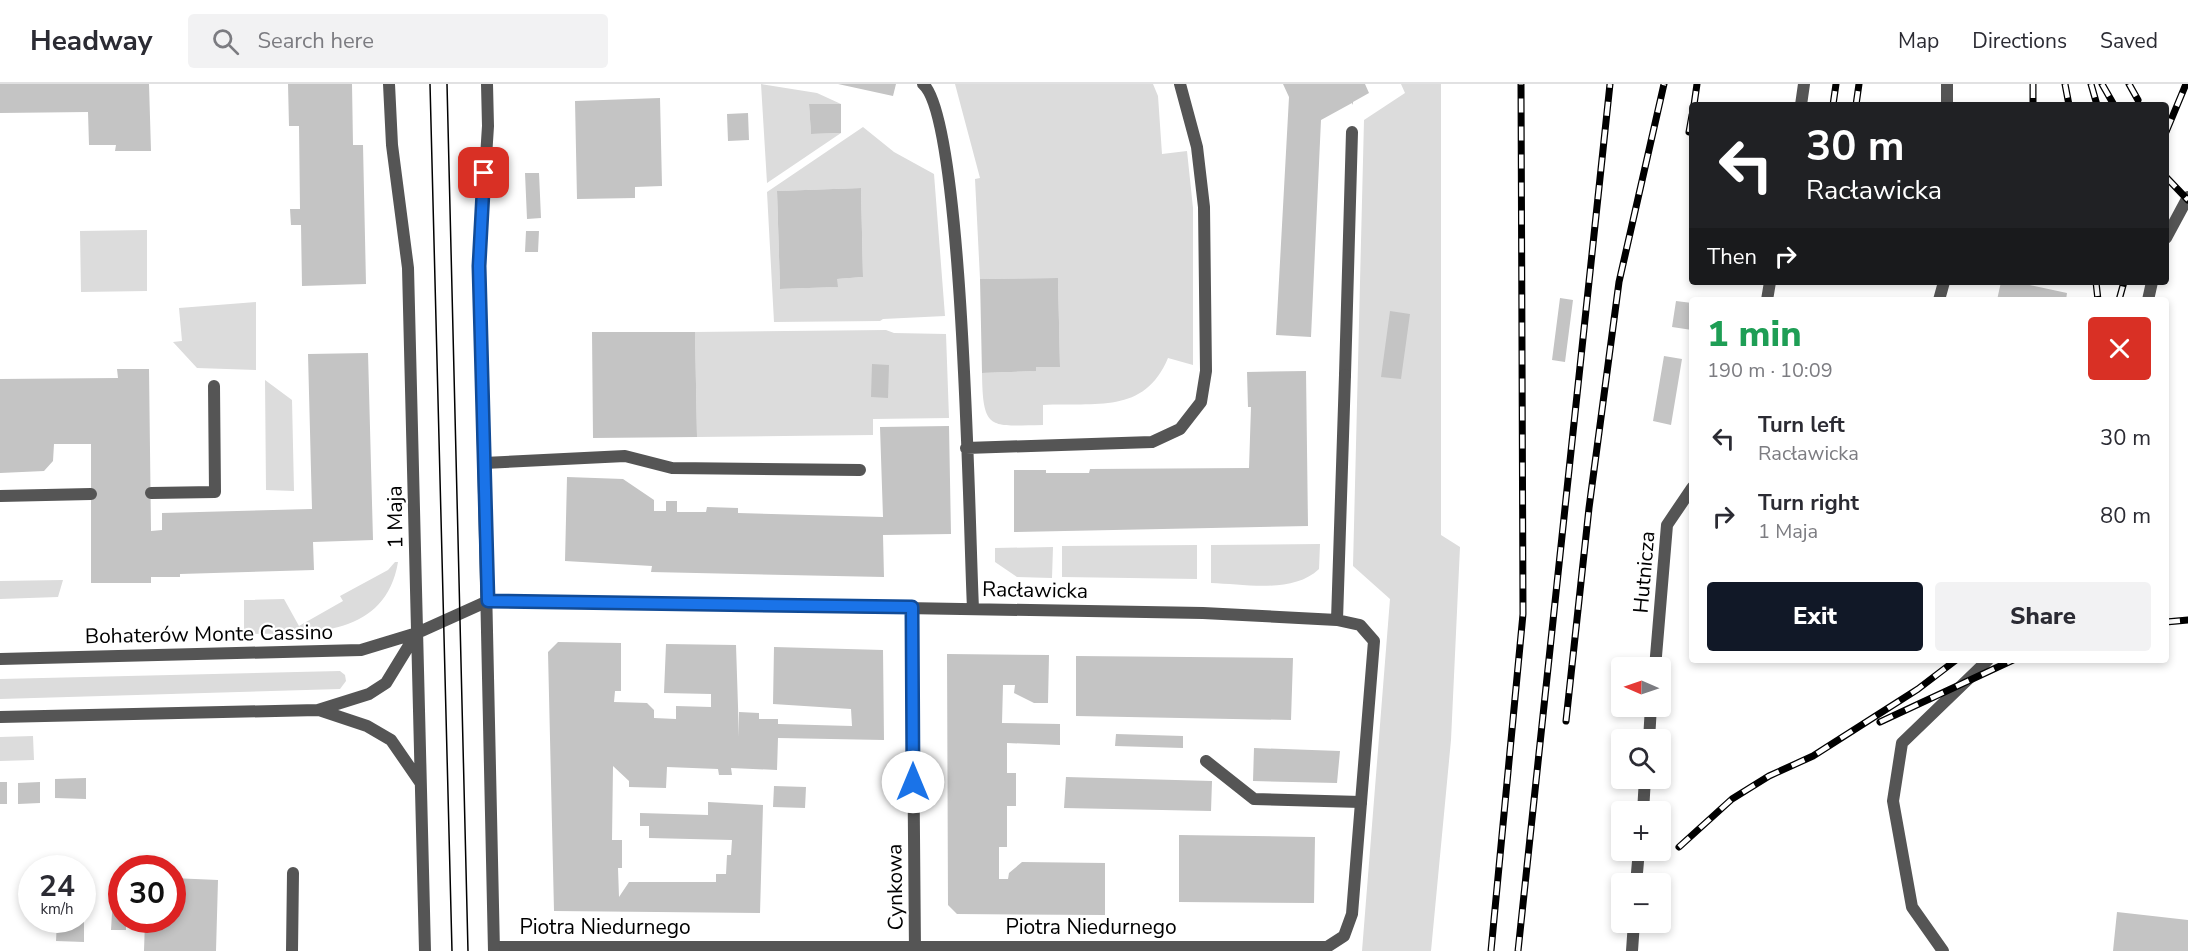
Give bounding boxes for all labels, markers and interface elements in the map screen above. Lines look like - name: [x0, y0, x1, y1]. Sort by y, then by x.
- search box: [188, 14, 608, 68]
- text: Headway: [30, 22, 152, 60]
- icon: search: [209, 25, 242, 58]
- text: Search here: [257, 26, 374, 56]
- text: Map: [1898, 27, 1939, 55]
- text: Directions: [1972, 27, 2067, 55]
- text: Saved: [2100, 27, 2158, 55]
- text: 30 m: [1806, 118, 1905, 175]
- icon: left: [1707, 126, 1785, 204]
- pin: [458, 147, 509, 198]
- icon: arrive: [467, 156, 500, 189]
- text: Racławicka: [1806, 172, 1942, 209]
- icon: right: [1769, 240, 1802, 273]
- text: Then: [1707, 242, 1757, 272]
- text: 1 min: [1707, 310, 1802, 359]
- button: close: [2088, 317, 2151, 380]
- text: 190 m · 10:09: [1707, 357, 1833, 384]
- text: Turn left: [1758, 410, 1845, 440]
- icon: left: [1707, 422, 1740, 455]
- text: 30 m: [2100, 423, 2151, 453]
- text: Racławicka: [1758, 440, 1859, 467]
- street label: 1 Maja: [380, 485, 410, 549]
- text: Turn right: [1758, 488, 1859, 518]
- icon: right: [1707, 500, 1740, 533]
- text: 80 m: [2100, 501, 2151, 531]
- text: 1 Maja: [1758, 518, 1818, 545]
- street label: Hutnicza: [1626, 530, 1662, 614]
- street label: Racławicka: [982, 575, 1088, 605]
- button: Exit: [1707, 582, 1923, 651]
- button: Share: [1935, 582, 2151, 651]
- street label: Bohaterów Monte Cassino: [85, 618, 333, 650]
- north arrow: [1611, 657, 1671, 717]
- map controls: [1611, 657, 1671, 933]
- button: search: [1611, 729, 1671, 789]
- position arrow: [881, 750, 945, 814]
- button: +: [1611, 801, 1671, 861]
- street label: Cynkowa: [880, 843, 910, 931]
- speed limit sign: 30: [108, 855, 186, 933]
- text: 24: [39, 866, 75, 907]
- button: −: [1611, 873, 1671, 933]
- text: km/h: [40, 899, 74, 919]
- street label: Piotra Niedurnego: [519, 913, 691, 941]
- street label: Piotra Niedurnego: [1005, 913, 1177, 941]

